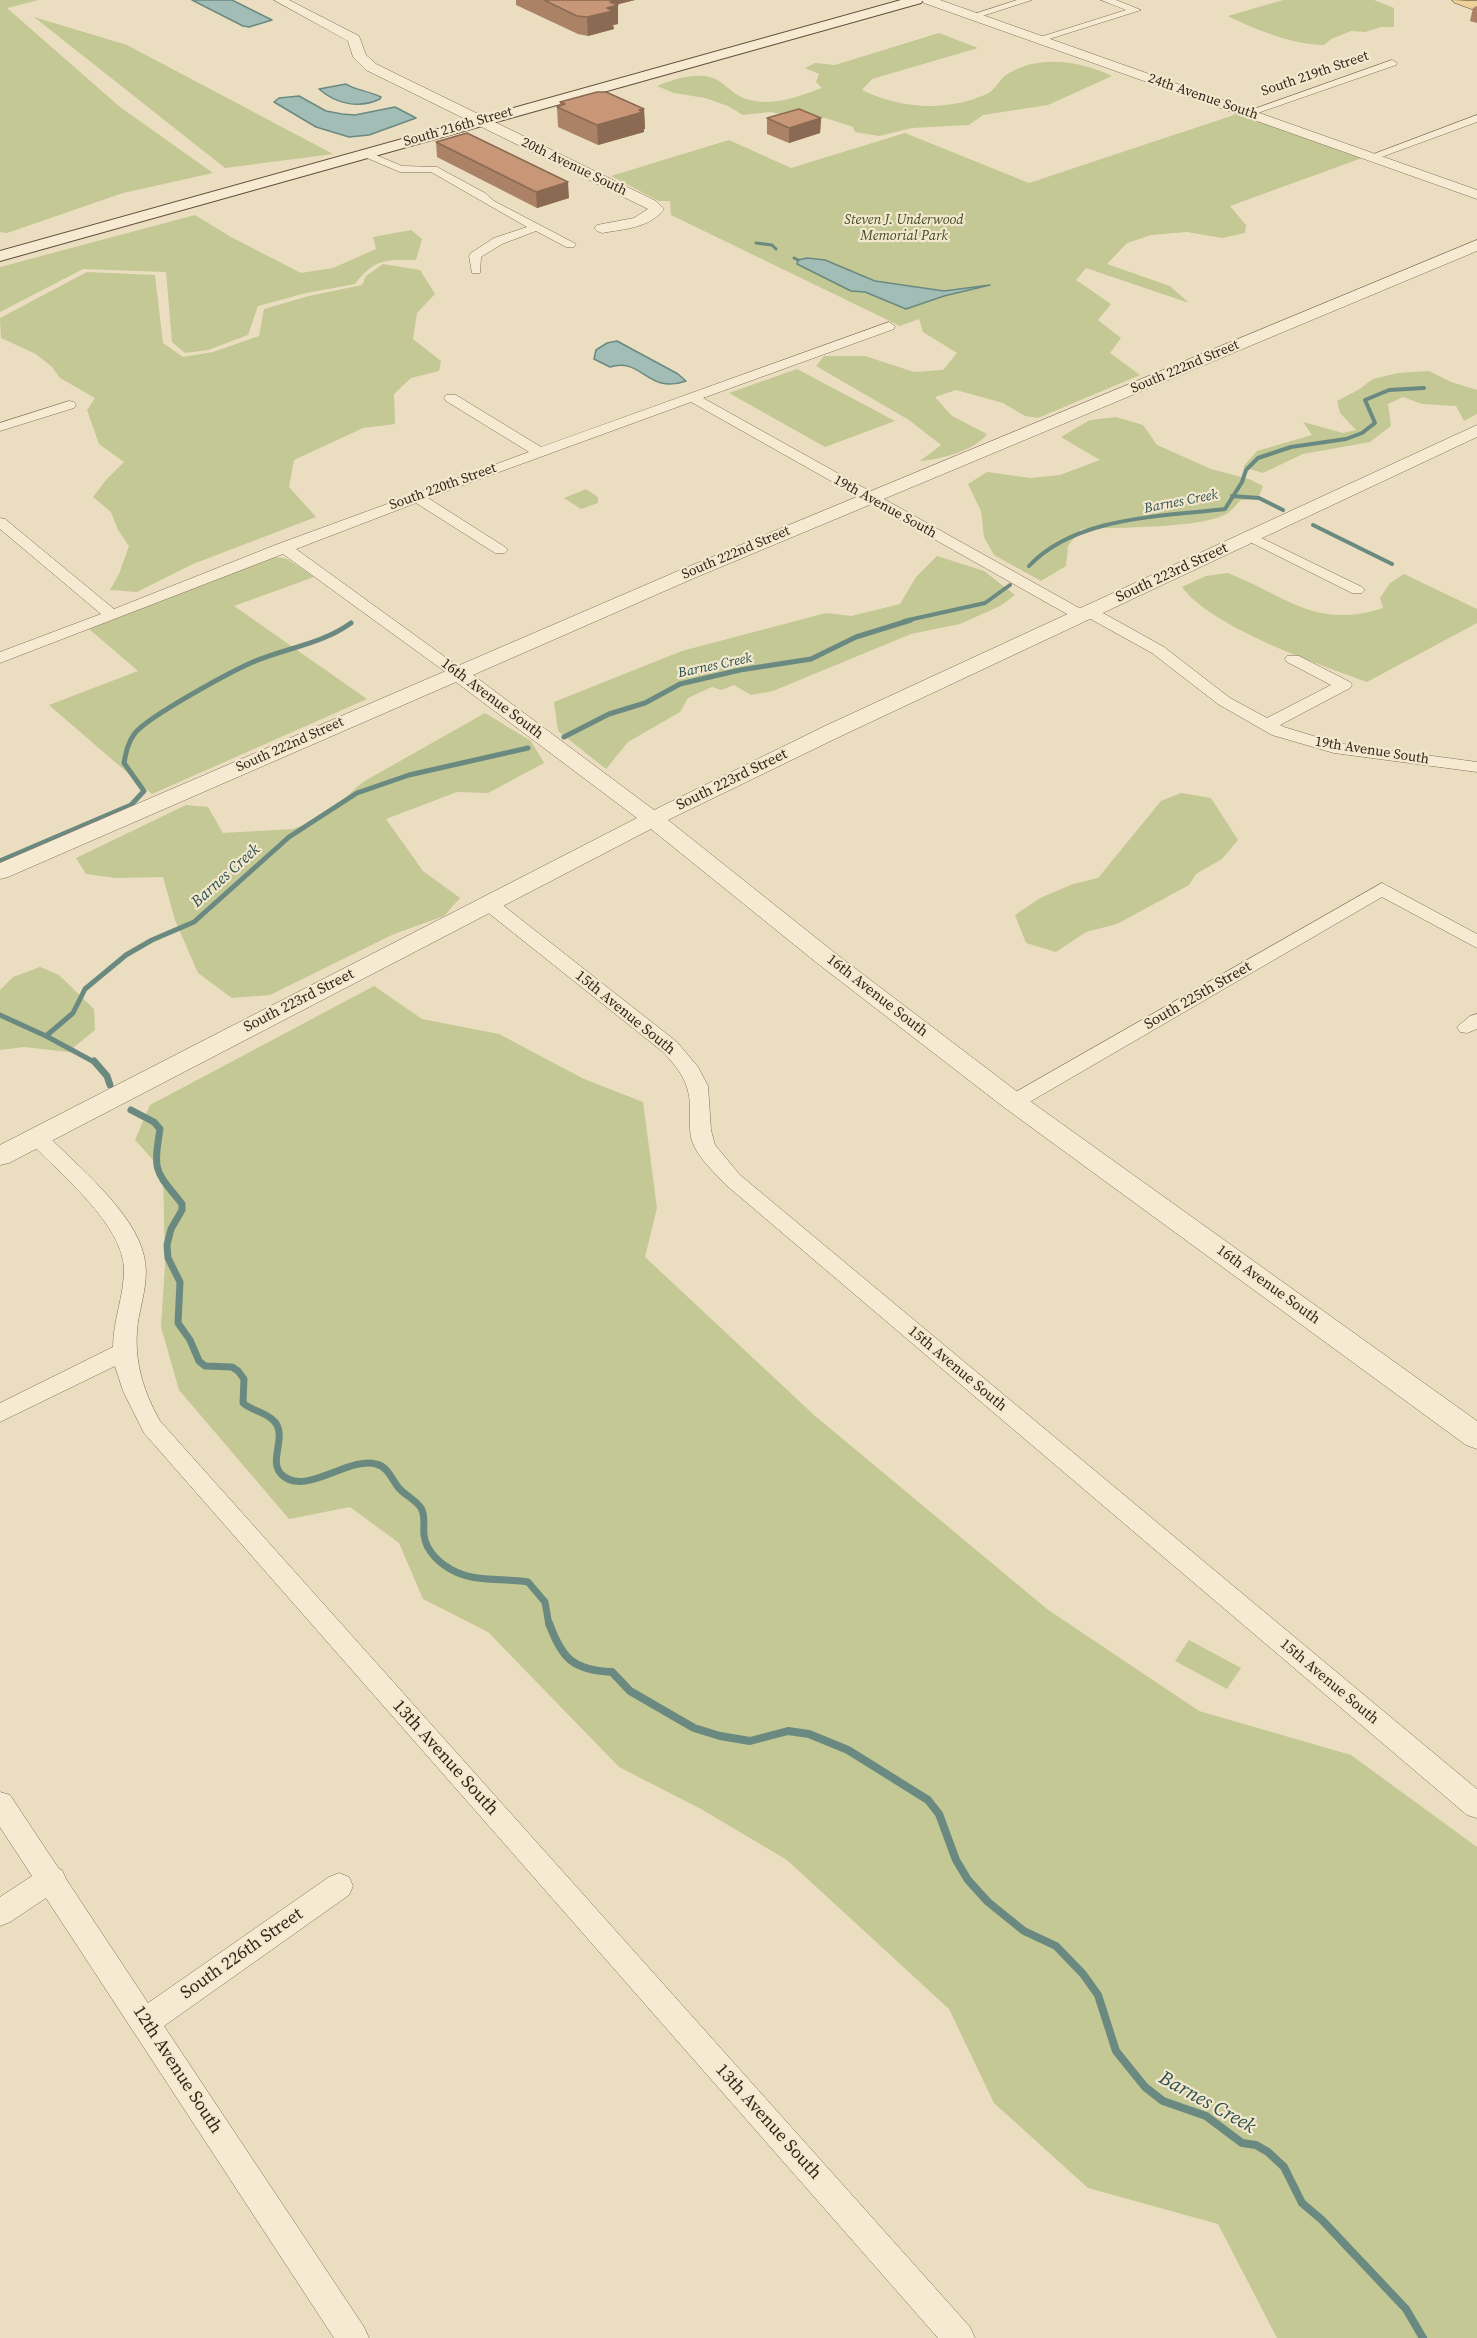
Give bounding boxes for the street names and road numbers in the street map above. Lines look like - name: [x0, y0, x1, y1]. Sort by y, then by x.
- street label: South 219th Street: [1259, 48, 1371, 100]
- street label: 24th Avenue South: [1146, 70, 1260, 124]
- street label: South 216th Street: [402, 103, 514, 151]
- street label: 20th Avenue South: [519, 134, 629, 200]
- street label: South 222nd Street: [1128, 337, 1242, 397]
- street label: South 220th Street: [387, 460, 499, 514]
- street label: 19th Avenue South: [831, 472, 939, 542]
- street label: South 222nd Street: [679, 523, 793, 583]
- street label: South 223rd Street: [1113, 539, 1231, 607]
- street label: 16th Avenue South: [437, 655, 547, 743]
- street label: South 222nd Street: [234, 714, 346, 776]
- street label: 19th Avenue South: [1314, 734, 1430, 768]
- street label: South 223rd Street: [674, 745, 790, 815]
- street label: 16th Avenue South: [823, 951, 931, 1041]
- street label: South 225th Street: [1141, 958, 1255, 1034]
- street label: South 223rd Street: [241, 965, 357, 1037]
- street label: 15th Avenue South: [571, 967, 679, 1059]
- street label: 16th Avenue South: [1213, 1241, 1323, 1329]
- street label: 15th Avenue South: [904, 1322, 1010, 1416]
- street label: 15th Avenue South: [1276, 1635, 1382, 1729]
- street label: 13th Avenue South: [387, 1696, 503, 1820]
- street label: South 226th Street: [177, 1904, 307, 2004]
- street label: 12th Avenue South: [128, 2002, 226, 2138]
- street label: 13th Avenue South: [710, 2060, 826, 2184]

